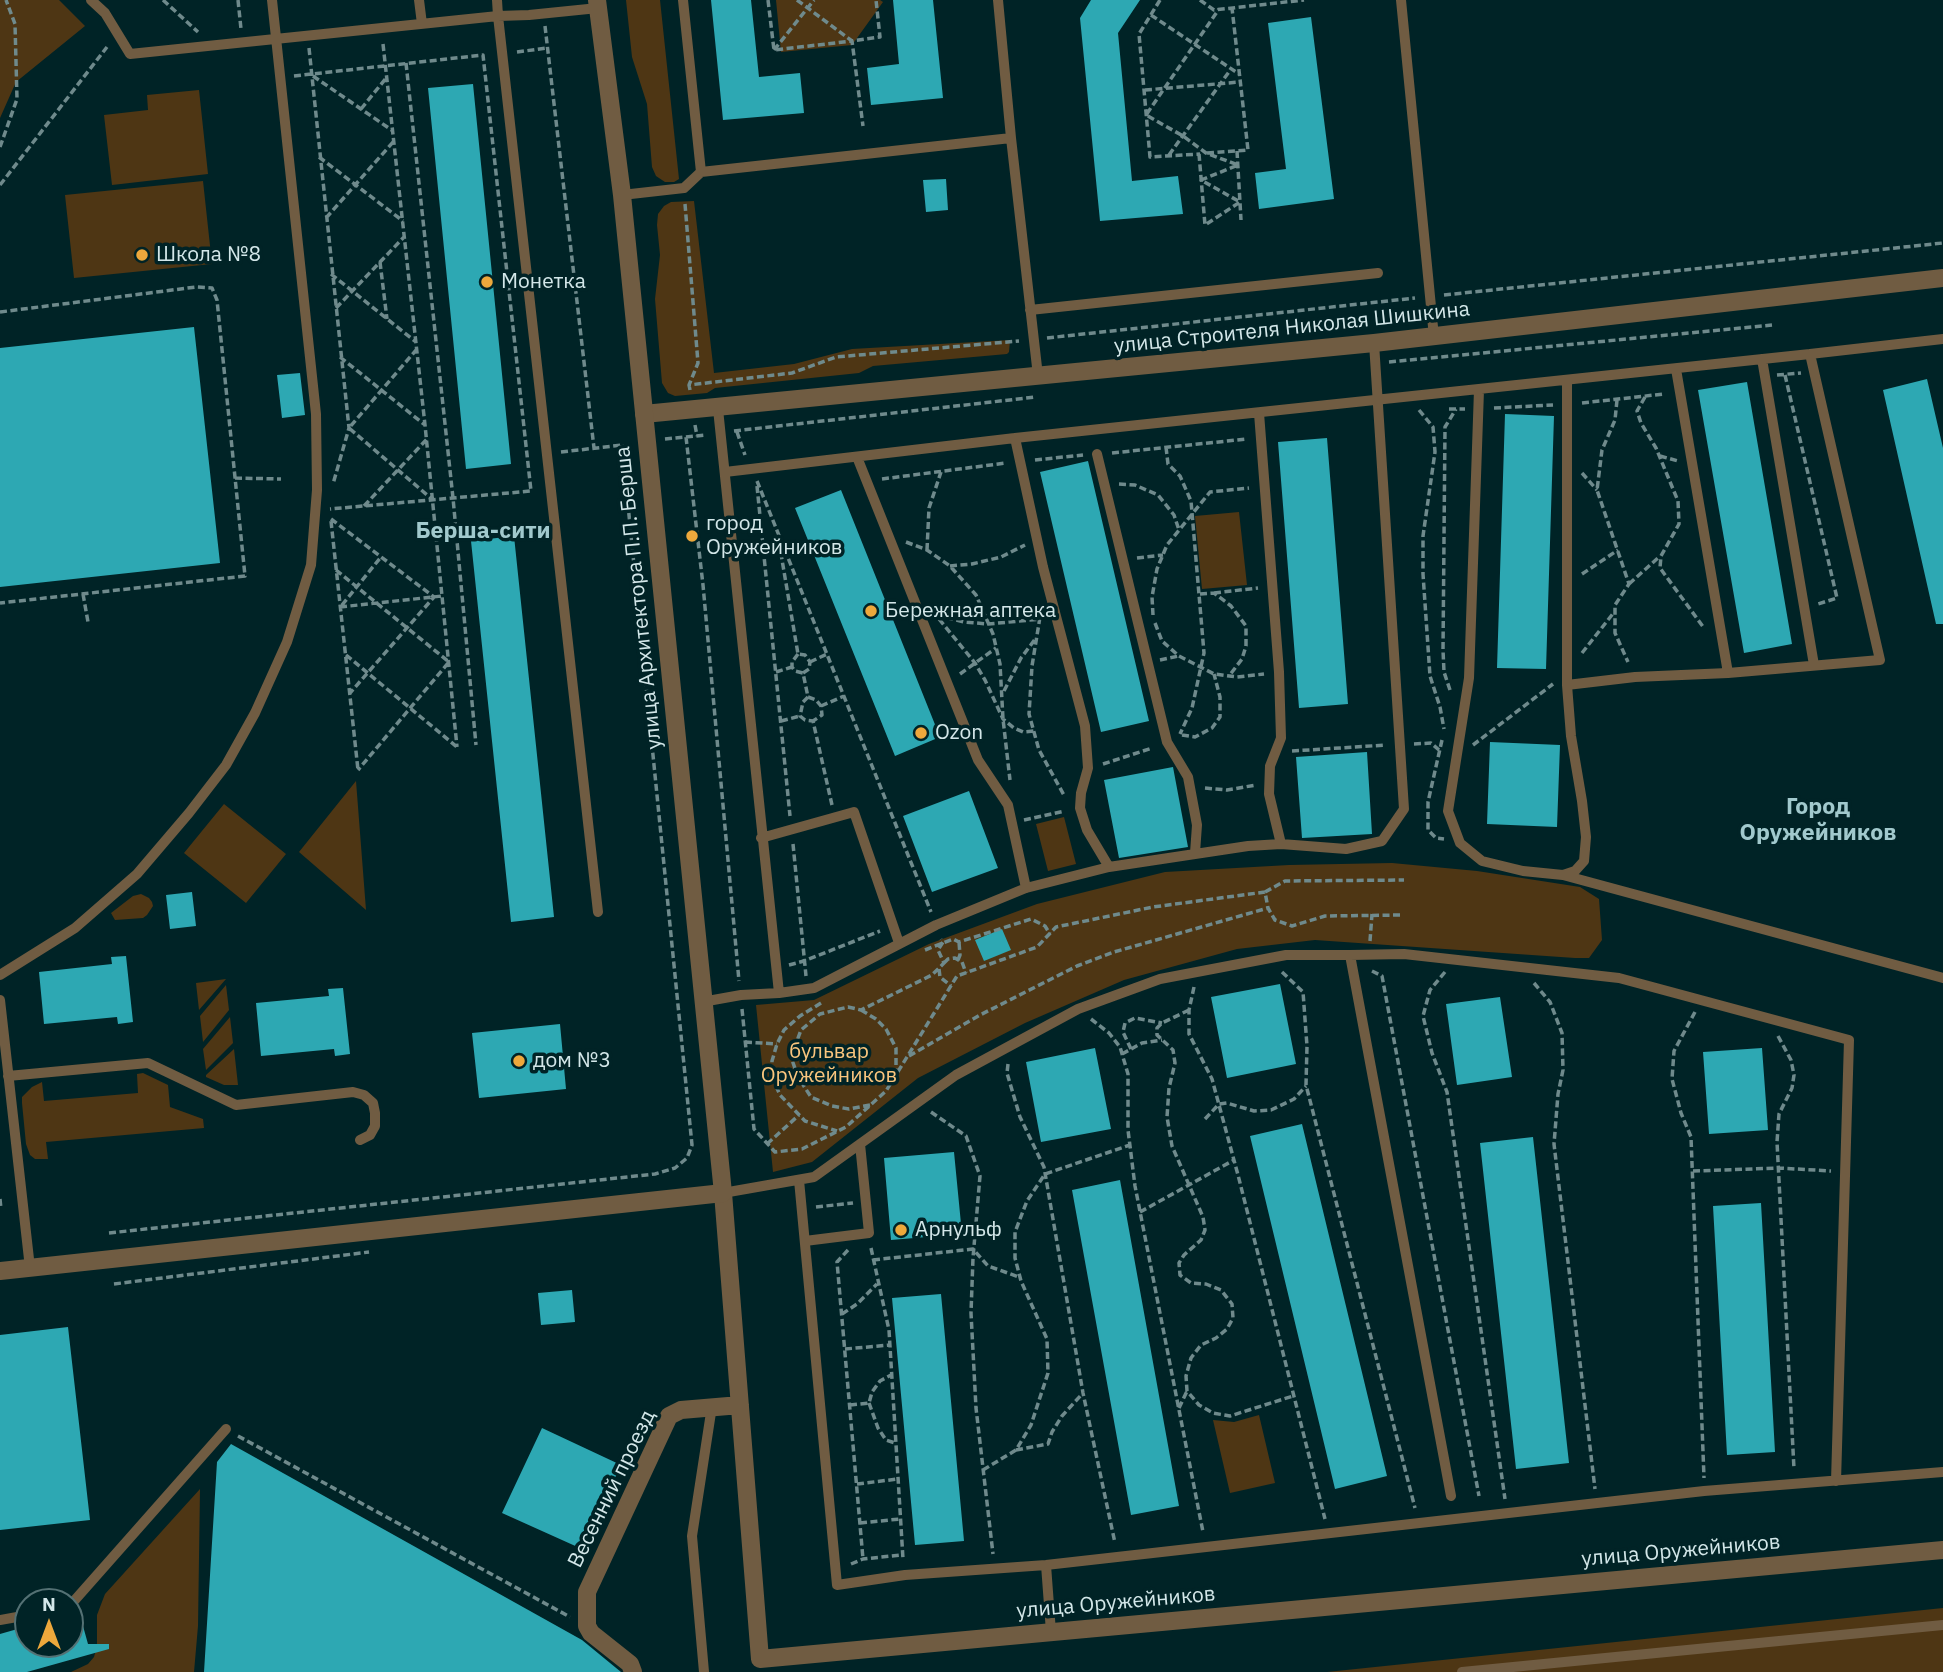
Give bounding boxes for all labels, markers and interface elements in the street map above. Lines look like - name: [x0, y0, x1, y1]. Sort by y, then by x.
- place label: Школа №8: [156, 242, 261, 268]
- marker: Школа №8: [134, 247, 150, 263]
- place label: Монетка: [501, 269, 586, 295]
- marker: Монетка: [479, 274, 495, 290]
- street label: улица Строителя Николая Шишкина: [1113, 297, 1471, 359]
- street label: улица Архитектора П.П. Берша: [611, 445, 667, 751]
- place label: город Оружейников: [706, 511, 843, 561]
- district label: Берша-сити: [415, 517, 551, 545]
- marker: город Оружейников: [684, 528, 700, 544]
- place label: Бережная аптека: [885, 598, 1056, 624]
- marker: Бережная аптека: [863, 603, 879, 619]
- place label: Ozon: [935, 720, 983, 746]
- marker: Ozon: [913, 725, 929, 741]
- district label: Город Оружейников: [1740, 793, 1896, 847]
- park label: бульвар Оружейников: [761, 1039, 897, 1089]
- place label: дом №3: [533, 1048, 611, 1074]
- marker: дом №3: [511, 1053, 527, 1069]
- place label: Арнульф: [915, 1217, 1002, 1243]
- marker: Арнульф: [893, 1222, 909, 1238]
- street label: Весенний проезд: [563, 1406, 661, 1572]
- street label: улица Оружейников: [1580, 1530, 1782, 1572]
- street label: улица Оружейников: [1015, 1582, 1217, 1624]
- north arrow: [14, 1588, 84, 1658]
- text: N: [42, 1592, 56, 1616]

